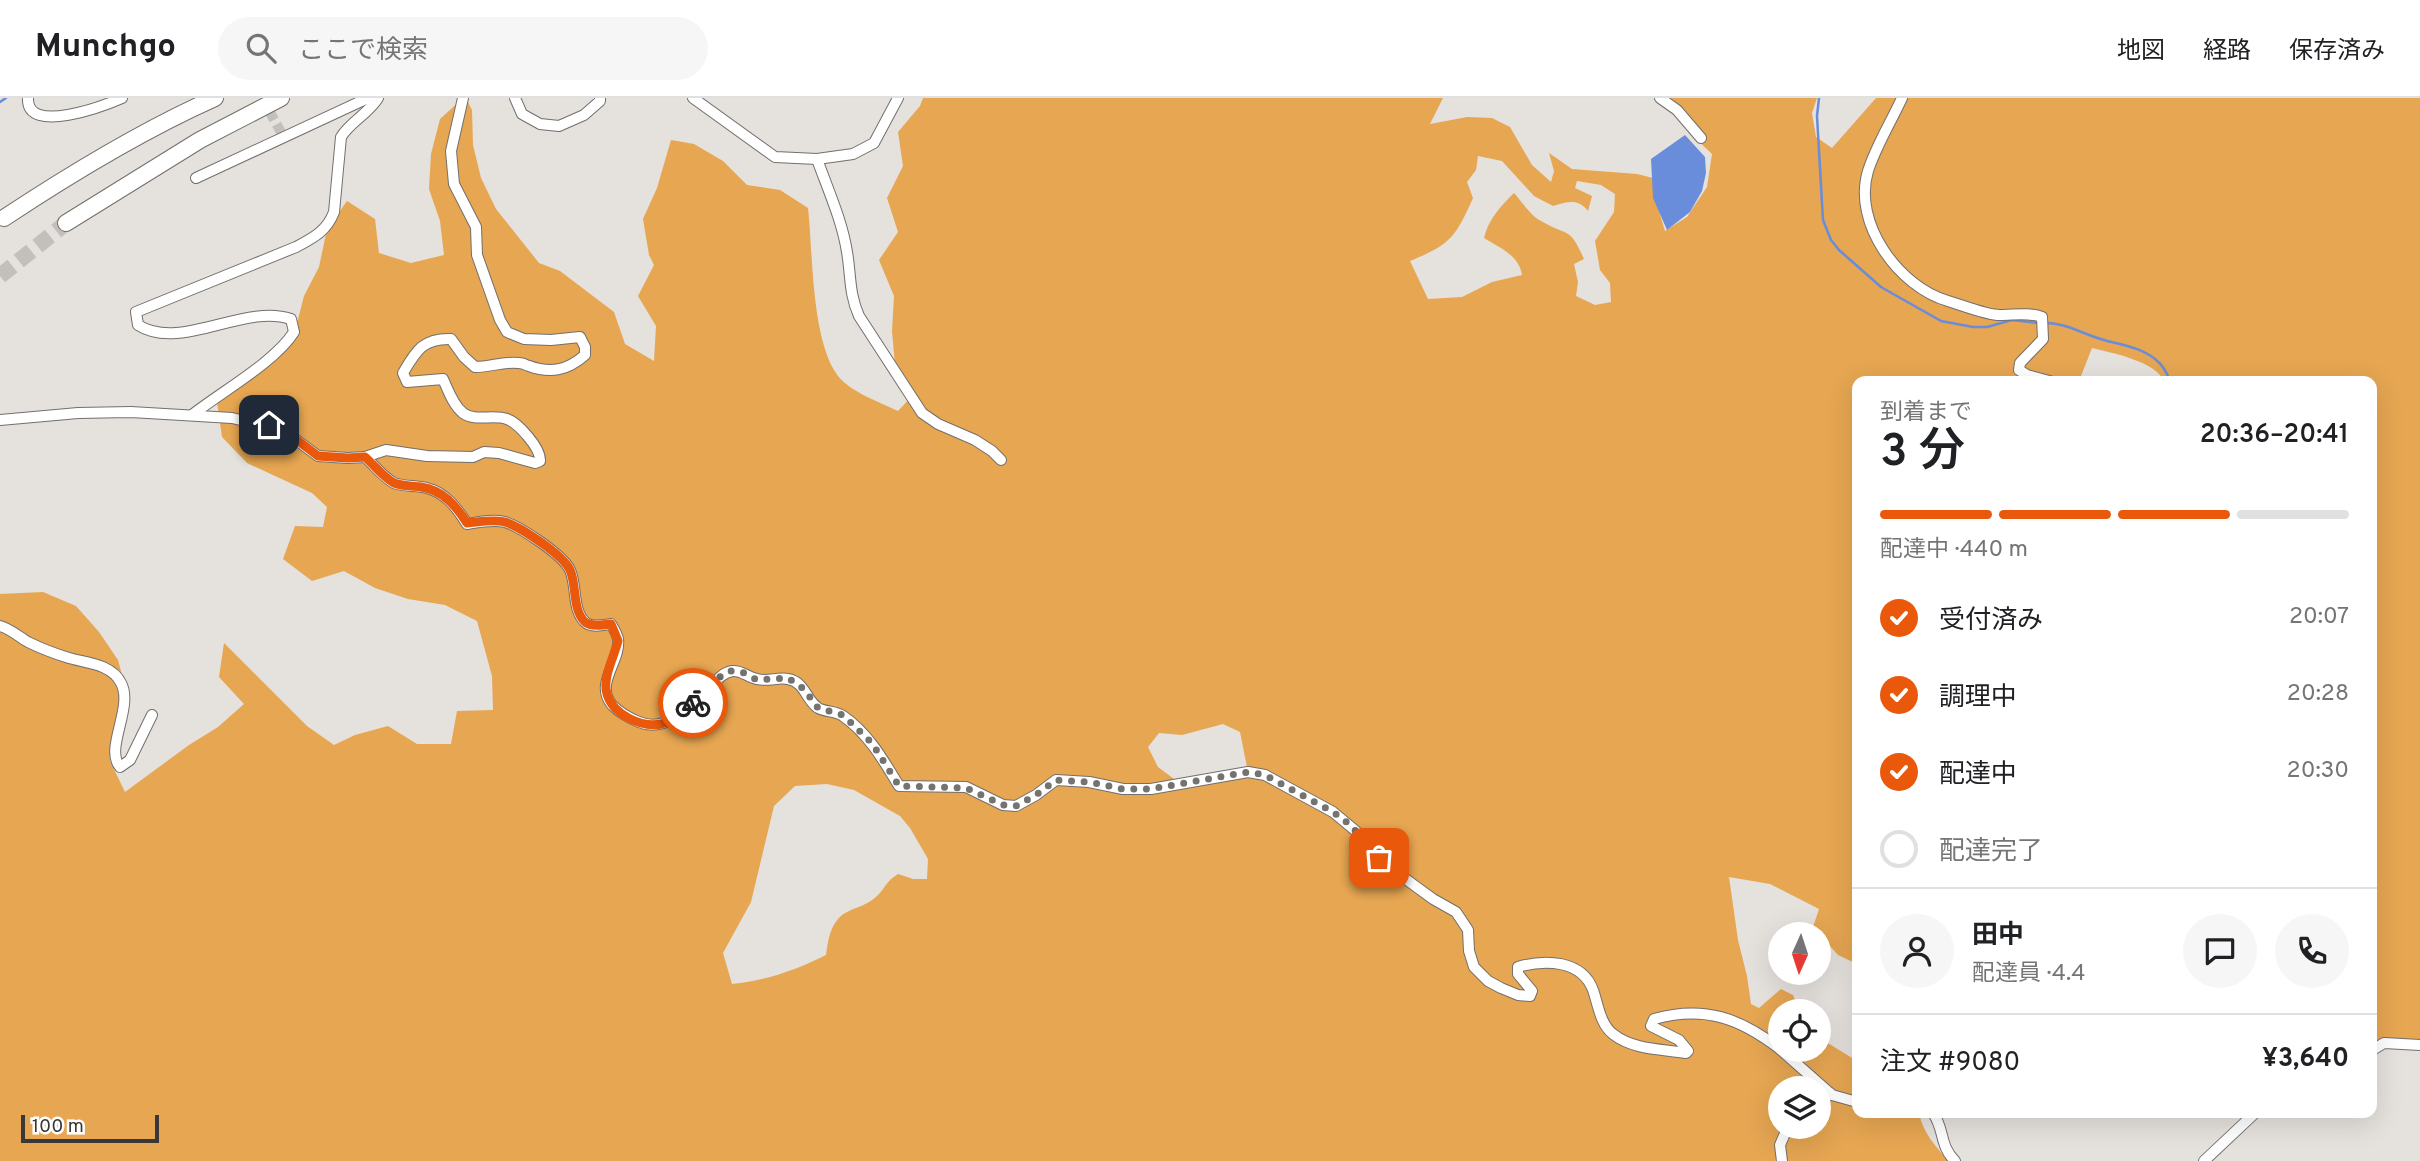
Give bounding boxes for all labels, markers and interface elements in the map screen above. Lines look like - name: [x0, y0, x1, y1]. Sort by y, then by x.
- search box: [218, 17, 708, 80]
- text: Munchgo: [35, 27, 176, 69]
- icon: search: [242, 29, 280, 67]
- text: ここで検索: [298, 35, 428, 68]
- text: 地図: [2117, 37, 2165, 67]
- text: 経路: [2203, 37, 2251, 67]
- text: 保存済み: [2289, 37, 2385, 67]
- pin: [239, 395, 299, 455]
- text: 到着まで: [1880, 399, 1972, 428]
- icon: home: [250, 406, 288, 444]
- text: 20:36–20:41: [2200, 419, 2349, 452]
- text: 3 分: [1880, 424, 1965, 483]
- text: 配達中 · 440 m: [1880, 536, 2028, 565]
- icon: check: [1880, 599, 1918, 637]
- text: 20:07: [2289, 603, 2349, 632]
- text: 受付済み: [1939, 605, 2043, 638]
- courier: [658, 668, 728, 738]
- icon: check: [1880, 676, 1918, 714]
- text: 20:28: [2287, 680, 2349, 709]
- text: 調理中: [1939, 682, 2017, 715]
- icon: bike: [674, 684, 712, 722]
- icon: check: [1880, 753, 1918, 791]
- text: 20:30: [2287, 757, 2349, 786]
- text: 配達中: [1939, 759, 2017, 792]
- pin: [1349, 828, 1409, 888]
- text: 配達完了: [1939, 836, 2043, 869]
- icon: bag: [1360, 839, 1398, 877]
- button: person: [1880, 914, 1954, 988]
- button: chat: [2183, 914, 2257, 988]
- button: phone: [2275, 914, 2349, 988]
- text: 田中: [1972, 920, 2024, 953]
- north arrow: [1768, 922, 1830, 985]
- map controls: [1768, 922, 1831, 1139]
- text: 配達員 · 4.4: [1972, 960, 2086, 989]
- button: locate: [1768, 999, 1831, 1062]
- text: ¥3,640: [2262, 1043, 2349, 1076]
- text: 注文 #9080: [1880, 1047, 2020, 1080]
- button: layers: [1768, 1076, 1831, 1139]
- scale bar: [21, 1112, 159, 1144]
- text: 100 m: [32, 1115, 84, 1139]

